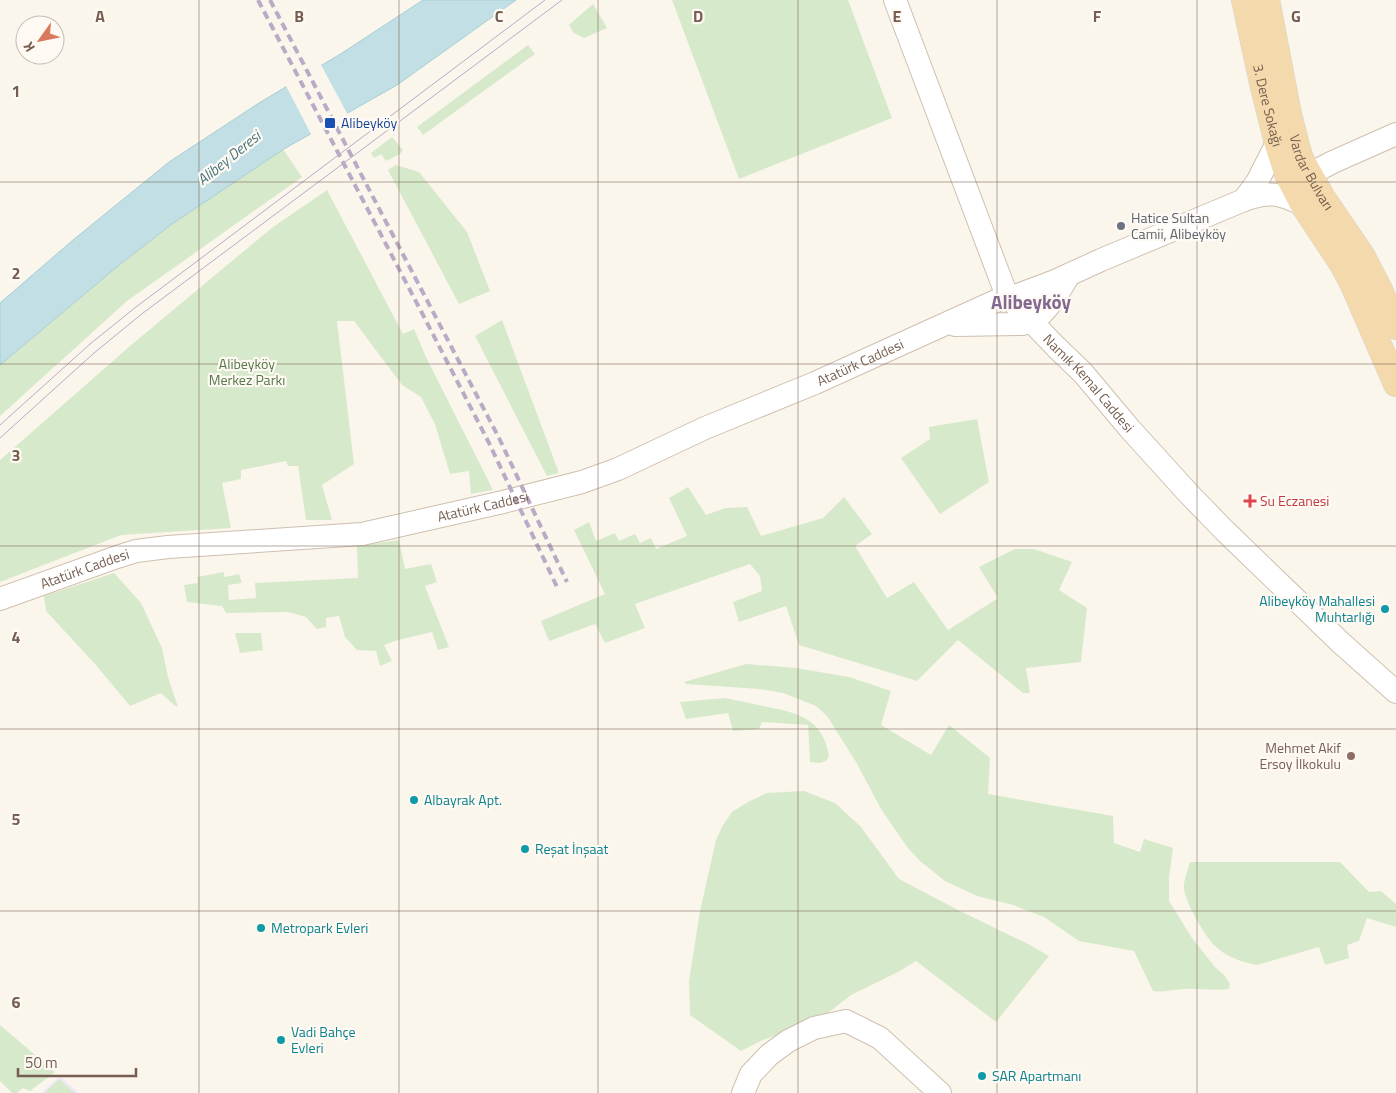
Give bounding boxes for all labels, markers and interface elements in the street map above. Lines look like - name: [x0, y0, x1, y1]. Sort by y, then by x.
- text: A: [95, 4, 105, 28]
- text: B: [294, 4, 304, 28]
- text: C: [495, 4, 504, 28]
- text: D: [693, 4, 703, 28]
- text: E: [893, 4, 902, 28]
- text: F: [1093, 4, 1102, 28]
- text: G: [1291, 4, 1301, 28]
- north arrow: [15, 15, 65, 65]
- text: K: [17, 38, 40, 57]
- street label: 3. Dere Sokağı: [1248, 62, 1288, 149]
- text: 1: [12, 79, 20, 103]
- place label: Alibeyköy: [341, 112, 397, 133]
- marker: Alibeyköy: [323, 116, 337, 130]
- water label: Alibey Deresi: [192, 124, 267, 190]
- street label: Vardar Bulvarı: [1285, 132, 1339, 214]
- place label: Hatice Sultan Camii, Alibeyköy: [1131, 207, 1226, 244]
- marker: Hatice Sultan Camii, Alibeyköy: [1115, 220, 1127, 232]
- text: 2: [12, 261, 20, 285]
- district label: Alibeyköy: [991, 287, 1071, 316]
- street label: Namık Kemal Caddesi: [1039, 329, 1139, 437]
- street label: Atatürk Caddesi: [813, 333, 907, 391]
- park label: Alibeyköy Merkez Parkı: [209, 353, 285, 390]
- text: 3: [12, 443, 20, 467]
- street label: Atatürk Caddesi: [435, 485, 531, 527]
- place label: Su Eczanesi: [1260, 490, 1329, 511]
- marker: Su Eczanesi: [1244, 495, 1256, 507]
- street label: Atatürk Caddesi: [37, 543, 132, 594]
- place label: Alibeyköy Mahallesi Muhtarlığı: [1259, 590, 1375, 627]
- marker: Alibeyköy Mahallesi Muhtarlığı: [1379, 603, 1391, 615]
- text: 4: [12, 625, 21, 649]
- place label: Mehmet Akif Ersoy İlkokulu: [1259, 737, 1341, 774]
- marker: Mehmet Akif Ersoy İlkokulu: [1345, 750, 1357, 762]
- place label: Albayrak Apt.: [424, 789, 502, 810]
- marker: Albayrak Apt.: [408, 794, 420, 806]
- text: 5: [12, 807, 21, 831]
- place label: Reşat İnşaat: [535, 838, 609, 859]
- marker: Reşat İnşaat: [519, 843, 531, 855]
- place label: Metropark Evleri: [271, 917, 368, 938]
- marker: Metropark Evleri: [255, 922, 267, 934]
- text: 6: [12, 990, 21, 1014]
- place label: Vadi Bahçe Evleri: [291, 1021, 356, 1058]
- marker: Vadi Bahçe Evleri: [275, 1034, 287, 1046]
- scale bar: [18, 1046, 135, 1078]
- text: 50 m: [25, 1051, 58, 1074]
- place label: SAR Apartmanı: [992, 1065, 1081, 1086]
- marker: SAR Apartmanı: [976, 1070, 988, 1082]

